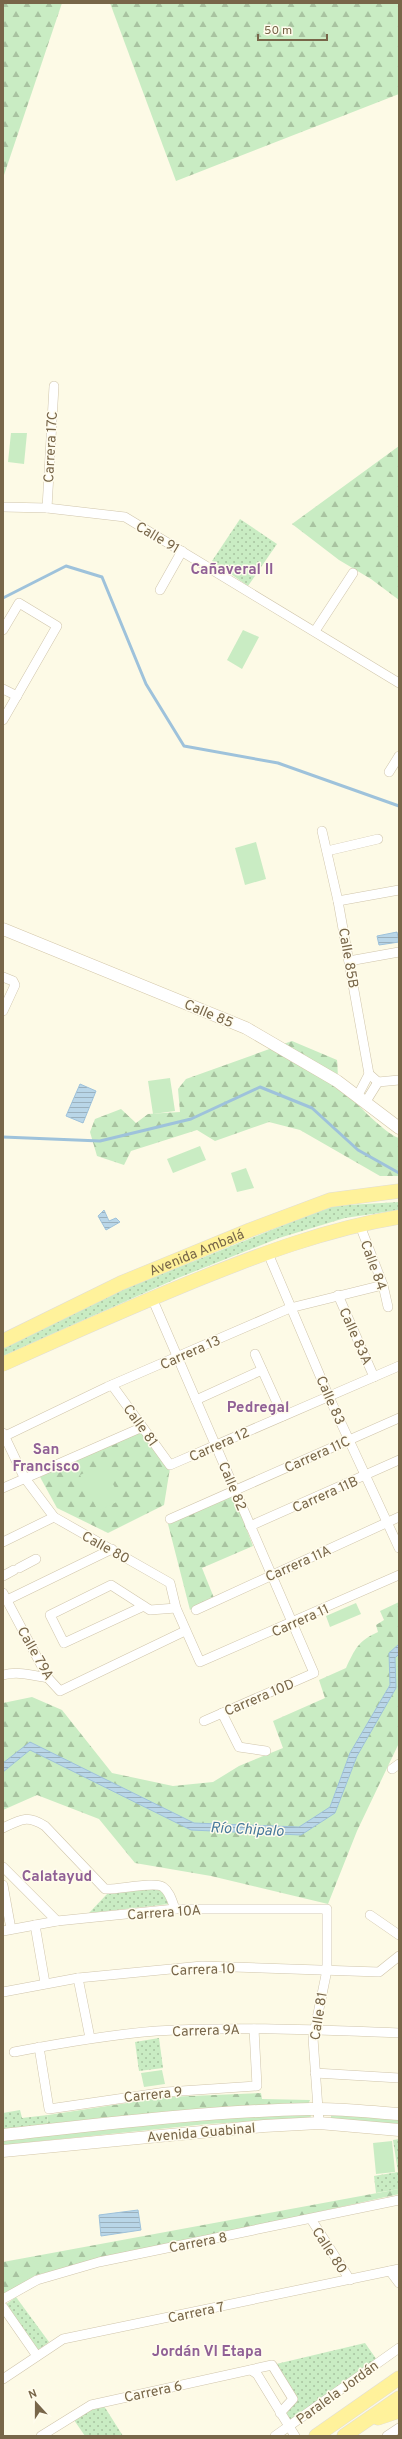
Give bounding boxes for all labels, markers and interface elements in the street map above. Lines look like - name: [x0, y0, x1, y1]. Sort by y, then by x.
- scale bar: [258, 16, 327, 42]
- text: 50 m: [264, 23, 292, 39]
- street label: Carrera 17C: [41, 411, 62, 483]
- street label: Calle 91: [132, 519, 182, 558]
- district label: Cañaveral II: [190, 561, 274, 580]
- street label: Calle 85B: [334, 927, 361, 990]
- street label: Calle 85: [181, 996, 236, 1032]
- street label: Avenida Ambalá: [147, 1226, 247, 1280]
- street label: Calle 84: [356, 1238, 389, 1293]
- street label: Calle 83A: [334, 1305, 375, 1368]
- street label: Carrera 13: [158, 1333, 223, 1374]
- street label: Calle 83: [311, 1374, 348, 1428]
- district label: Pedregal: [227, 1399, 289, 1418]
- street label: Calle 81: [119, 1401, 161, 1450]
- street label: Carrera 12: [187, 1425, 252, 1466]
- street label: Carrera 11C: [282, 1433, 353, 1477]
- district label: San Francisco: [12, 1441, 80, 1477]
- street label: Calle 82: [214, 1460, 249, 1514]
- street label: Carrera 11B: [290, 1473, 361, 1517]
- street label: Calle 80: [78, 1528, 132, 1568]
- street label: Carrera 11A: [263, 1542, 334, 1586]
- street label: Carrera 11: [269, 1601, 332, 1642]
- street label: Calle 79A: [13, 1624, 57, 1683]
- street label: Carrera 10D: [222, 1676, 297, 1721]
- water label: Río Chipalo: [210, 1819, 284, 1842]
- district label: Calatayud: [22, 1868, 92, 1887]
- street label: Carrera 10A: [127, 1902, 202, 1925]
- street label: Carrera 10: [170, 1961, 236, 1980]
- street label: Calle 81: [307, 1991, 332, 2041]
- street label: Carrera 9A: [172, 2022, 240, 2041]
- street label: Carrera 9: [123, 2084, 183, 2107]
- street label: Avenida Guabinal: [146, 2120, 256, 2147]
- street label: Calle 80: [307, 2224, 350, 2277]
- street label: Carrera 8: [168, 2229, 229, 2257]
- street label: Carrera 7: [167, 2299, 226, 2328]
- district label: Jordán VI Etapa: [152, 2343, 262, 2362]
- street label: Paralela Jordán: [293, 2358, 382, 2429]
- street label: Carrera 6: [123, 2378, 184, 2407]
- north arrow: [16, 2383, 56, 2423]
- text: N: [27, 2387, 39, 2403]

